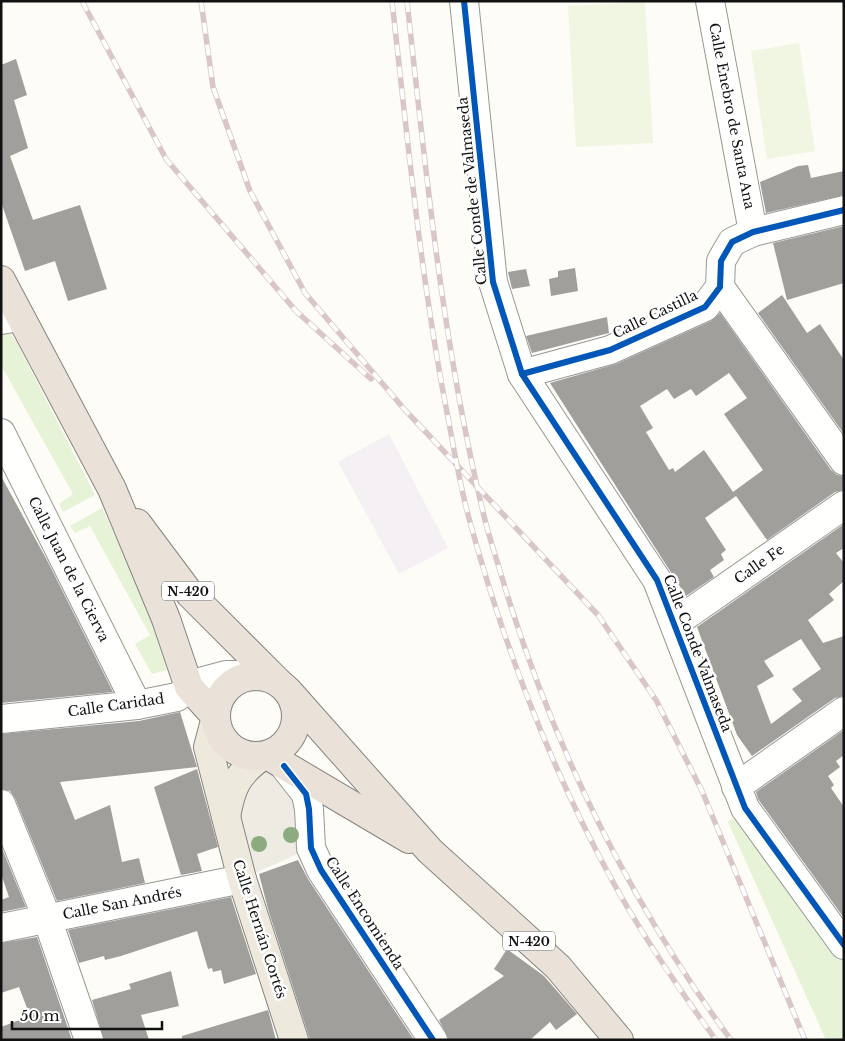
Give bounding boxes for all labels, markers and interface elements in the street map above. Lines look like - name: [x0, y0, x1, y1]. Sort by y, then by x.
- street label: Calle Enebro de Santa Ana: [705, 21, 759, 211]
- street label: Calle Conde de Valmaseda: [453, 96, 491, 286]
- street label: Calle Castilla: [610, 286, 701, 342]
- street label: Calle Juan de la Cierva: [25, 493, 114, 645]
- street label: Calle Fe: [731, 540, 787, 588]
- street label: Calle Conde Valmaseda: [660, 572, 736, 735]
- road number: N-420: [162, 582, 214, 600]
- street label: Calle Caridad: [67, 689, 166, 721]
- street label: Calle Encomienda: [322, 853, 408, 973]
- street label: Calle Hernán Cortés: [229, 857, 291, 1001]
- street label: Calle San Andrés: [61, 883, 183, 923]
- road number: N-420: [503, 931, 555, 950]
- scale bar: [12, 998, 162, 1030]
- text: 50 m: [20, 1006, 60, 1025]

